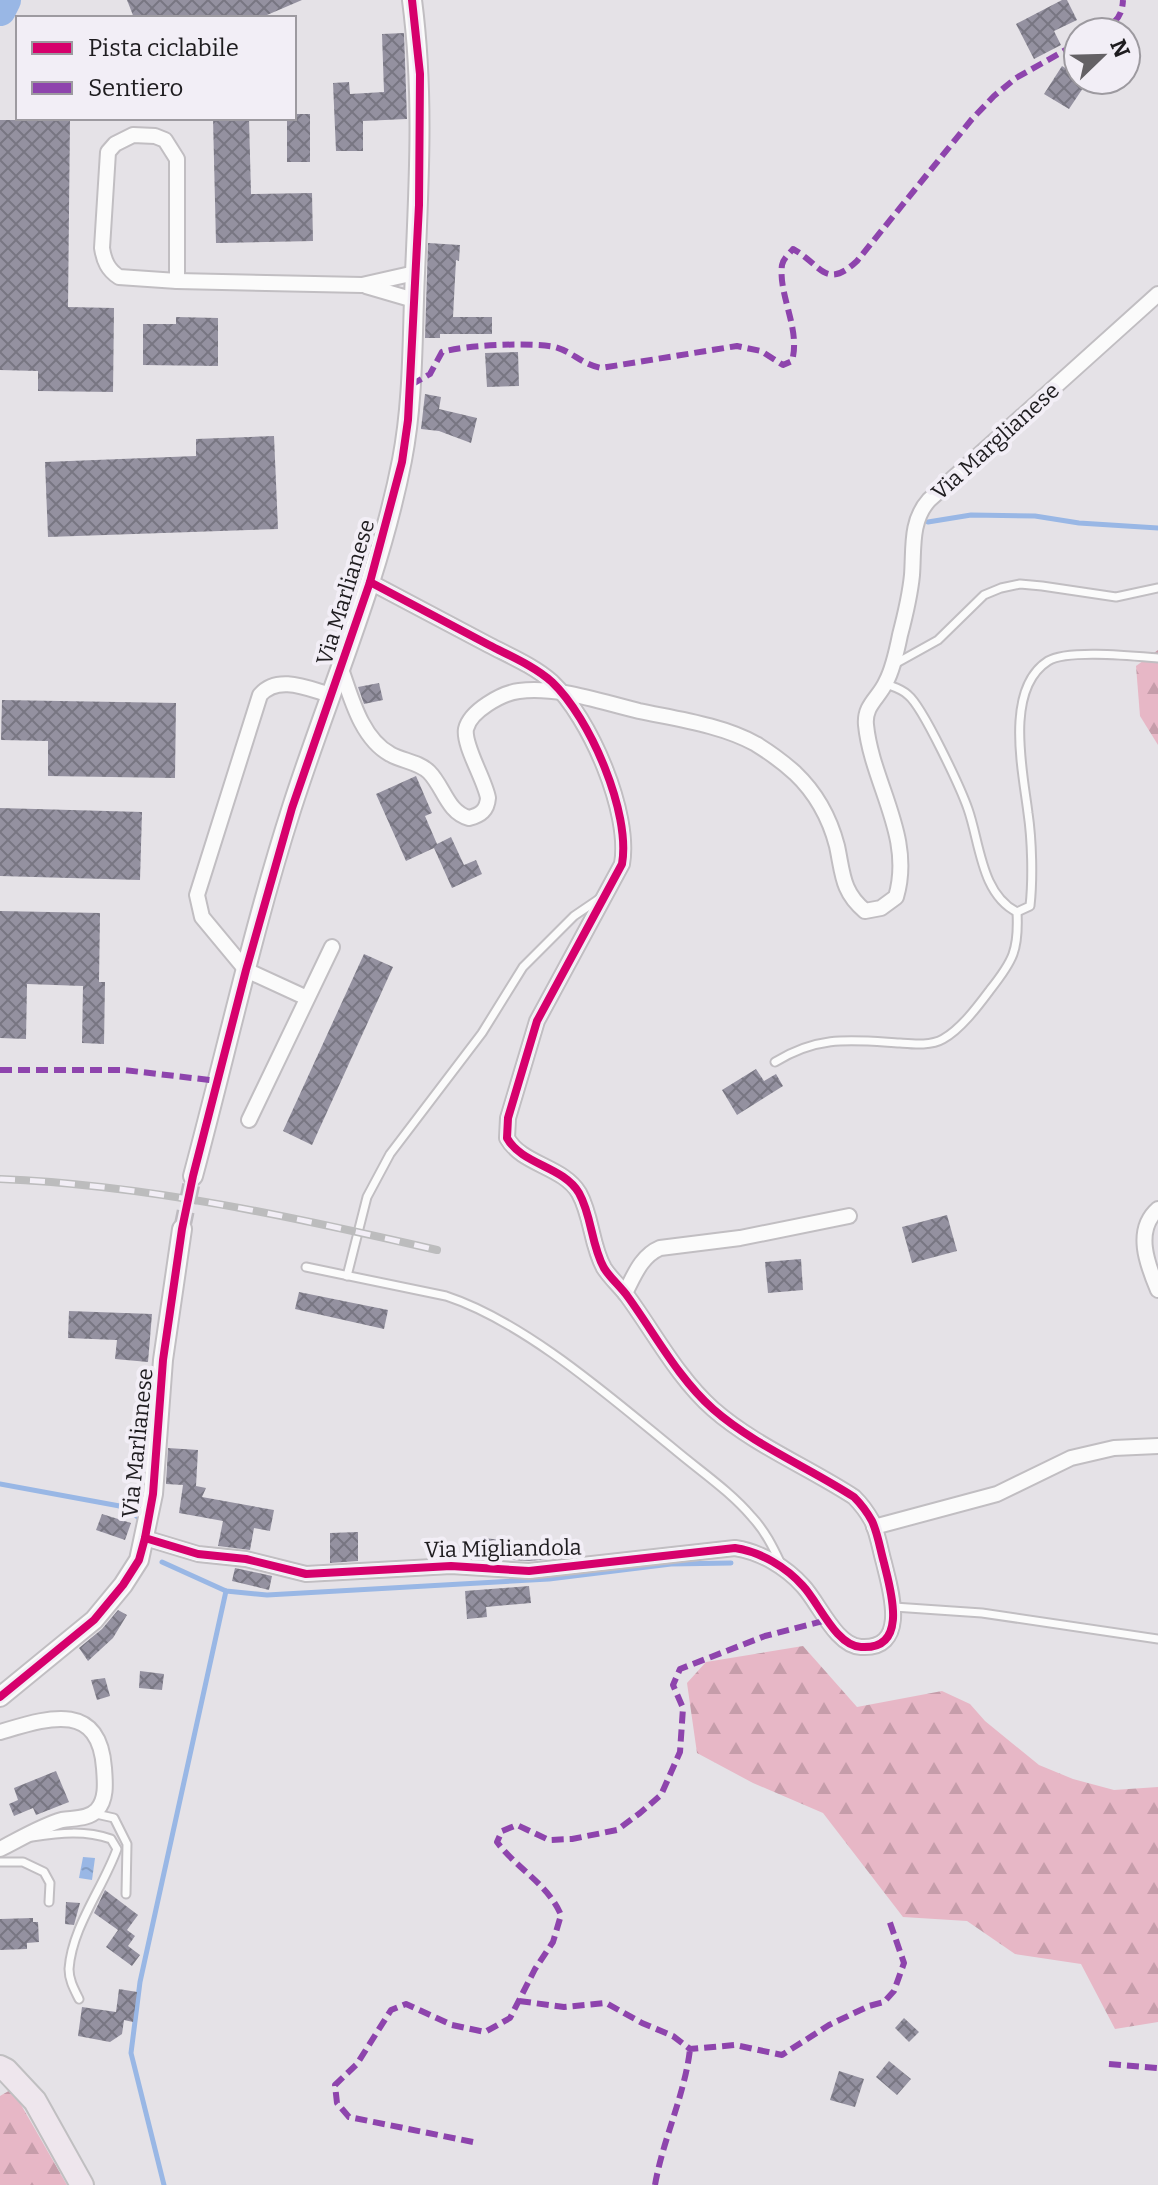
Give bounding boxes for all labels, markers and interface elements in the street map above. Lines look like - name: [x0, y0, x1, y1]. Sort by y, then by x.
- legend: [16, 16, 296, 120]
- north arrow: [1062, 16, 1142, 96]
- text: Pista ciclabile: [88, 34, 239, 62]
- text: N: [1104, 35, 1136, 61]
- text: Sentiero: [88, 74, 183, 102]
- street label: Via Marglianese: [926, 377, 1065, 506]
- street label: Via Marlianese: [311, 516, 380, 668]
- street label: Via Marlianese: [116, 1367, 159, 1519]
- street label: Via Migliandola: [424, 1534, 582, 1563]

